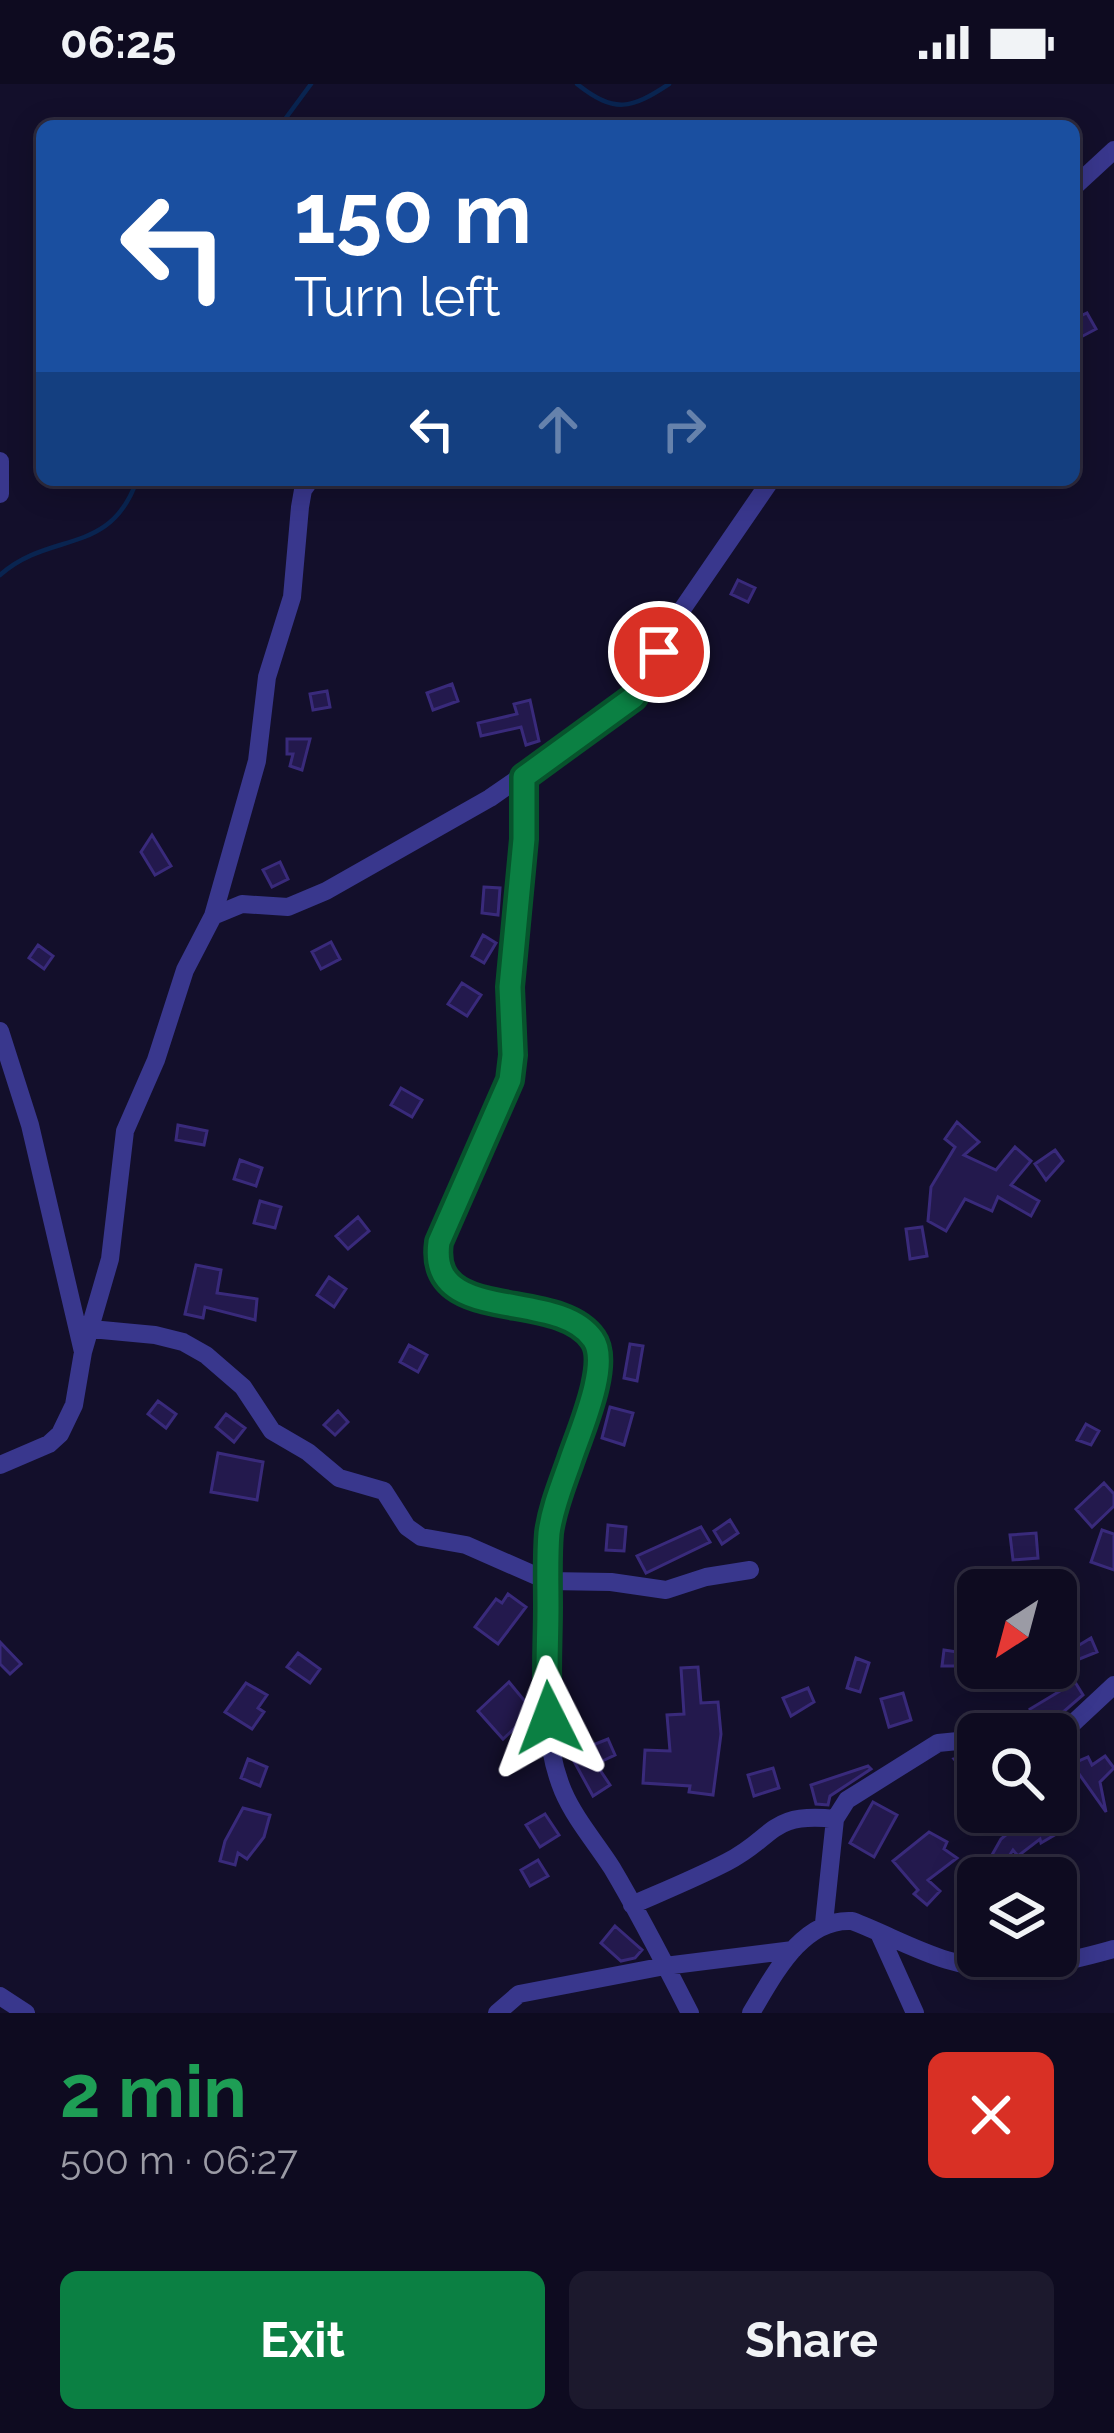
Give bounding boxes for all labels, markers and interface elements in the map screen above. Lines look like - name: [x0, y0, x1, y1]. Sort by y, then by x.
- text: 06:25: [60, 16, 176, 69]
- text: 150 m: [294, 164, 532, 263]
- icon: left: [96, 168, 252, 324]
- text: Turn left: [294, 265, 501, 329]
- icon: left: [399, 396, 465, 462]
- icon: ahead: [525, 396, 591, 462]
- icon: right: [651, 396, 717, 462]
- pin: [608, 601, 710, 703]
- icon: arrive: [626, 619, 692, 685]
- north arrow: [957, 1569, 1077, 1689]
- map controls: [957, 1569, 1077, 1977]
- position arrow: [486, 1655, 612, 1781]
- button: search: [957, 1713, 1077, 1833]
- button: layers: [957, 1857, 1077, 1977]
- text: 2 min: [60, 2049, 247, 2134]
- button: close: [928, 2052, 1054, 2178]
- text: 500 m · 06:27: [60, 2137, 298, 2183]
- button: Exit: [60, 2271, 545, 2409]
- button: Share: [569, 2271, 1054, 2409]

